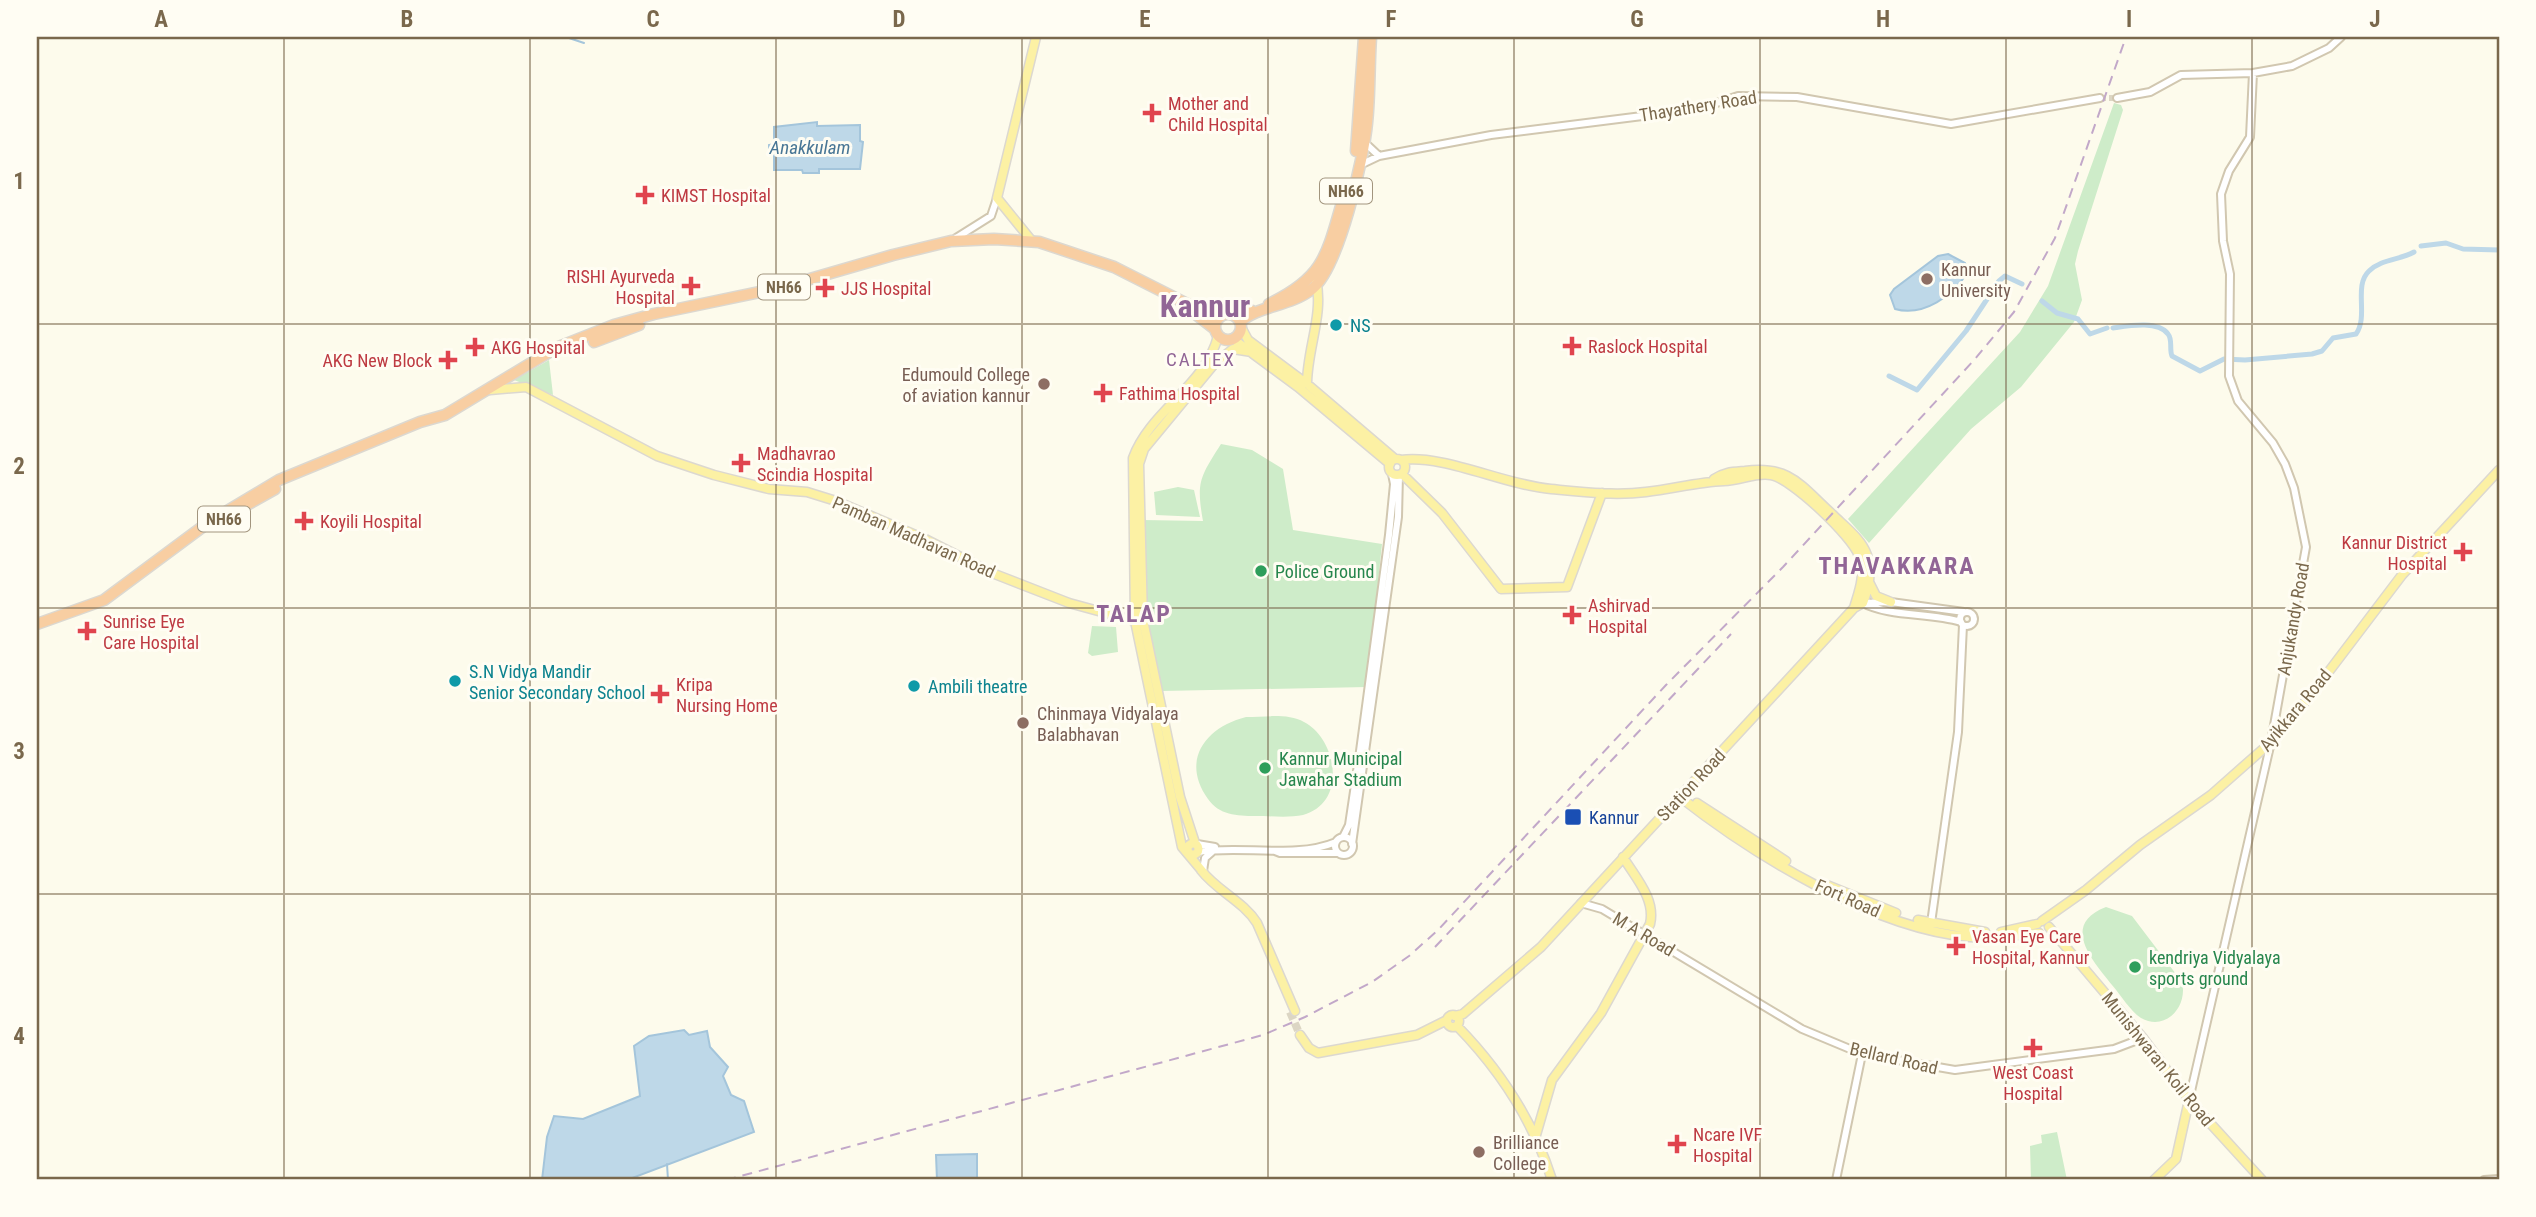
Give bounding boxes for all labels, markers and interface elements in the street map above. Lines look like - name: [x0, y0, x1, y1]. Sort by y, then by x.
- text: A: [154, 6, 168, 33]
- text: B: [401, 6, 413, 33]
- text: C: [646, 6, 660, 33]
- text: D: [893, 6, 906, 33]
- text: E: [1139, 6, 1151, 33]
- text: F: [1386, 6, 1397, 33]
- text: G: [1630, 6, 1644, 33]
- text: H: [1876, 6, 1890, 33]
- text: I: [2126, 6, 2132, 33]
- text: J: [2369, 6, 2381, 33]
- street label: Thayathery Road: [1638, 86, 1758, 126]
- place label: Mother and Child Hospital: [1168, 93, 1268, 135]
- marker: Mother and Child Hospital: [1142, 103, 1162, 123]
- water label: Anakkulam: [769, 136, 850, 159]
- text: 1: [13, 168, 25, 195]
- road number: NH66: [1320, 178, 1372, 204]
- marker: KIMST Hospital: [635, 185, 655, 205]
- place label: KIMST Hospital: [661, 185, 771, 206]
- place label: Kannur University: [1941, 259, 2011, 301]
- place label: RISHI Ayurveda Hospital: [566, 266, 675, 308]
- marker: Kannur University: [1919, 271, 1935, 287]
- road number: NH66: [758, 274, 810, 300]
- marker: RISHI Ayurveda Hospital: [681, 276, 701, 296]
- marker: JJS Hospital: [815, 278, 835, 298]
- place label: JJS Hospital: [841, 278, 931, 299]
- district label: Kannur: [1160, 287, 1250, 325]
- place label: NS: [1350, 315, 1371, 336]
- marker: NS: [1328, 317, 1344, 333]
- marker: Raslock Hospital: [1562, 336, 1582, 356]
- place label: Raslock Hospital: [1588, 336, 1708, 357]
- marker: AKG Hospital: [465, 337, 485, 357]
- place label: AKG Hospital: [491, 337, 585, 358]
- district label: CALTEX: [1166, 348, 1236, 371]
- place label: AKG New Block: [322, 350, 432, 371]
- marker: AKG New Block: [438, 350, 458, 370]
- place label: Edumould College of aviation kannur: [902, 364, 1031, 406]
- marker: Edumould College of aviation kannur: [1036, 376, 1052, 392]
- marker: Fathima Hospital: [1093, 383, 1113, 403]
- place label: Fathima Hospital: [1119, 383, 1240, 404]
- place label: Madhavrao Scindia Hospital: [757, 443, 873, 485]
- text: 2: [13, 453, 25, 480]
- marker: Madhavrao Scindia Hospital: [731, 453, 751, 473]
- street label: Pamban Madhavan Road: [829, 492, 999, 582]
- road number: NH66: [198, 506, 250, 532]
- marker: Koyili Hospital: [294, 511, 314, 531]
- place label: Koyili Hospital: [320, 511, 422, 532]
- place label: Kannur District Hospital: [2342, 532, 2447, 574]
- marker: Kannur District Hospital: [2453, 542, 2473, 562]
- district label: THAVAKKARA: [1818, 552, 1976, 580]
- place label: Police Ground: [1275, 561, 1374, 582]
- street label: Anjukandy Road: [2273, 561, 2313, 677]
- marker: Police Ground: [1253, 563, 1269, 579]
- place label: Ashirvad Hospital: [1588, 595, 1650, 637]
- district label: TALAP: [1096, 600, 1172, 628]
- marker: Ashirvad Hospital: [1562, 605, 1582, 625]
- place label: Sunrise Eye Care Hospital: [103, 611, 199, 653]
- marker: Sunrise Eye Care Hospital: [77, 621, 97, 641]
- place label: S.N Vidya Mandir Senior Secondary School: [469, 661, 645, 703]
- street label: Ayikkara Road: [2255, 665, 2335, 755]
- marker: S.N Vidya Mandir Senior Secondary School: [447, 673, 463, 689]
- place label: Kripa Nursing Home: [676, 674, 778, 716]
- place label: Ambili theatre: [928, 676, 1028, 697]
- marker: Ambili theatre: [906, 678, 922, 694]
- marker: Kripa Nursing Home: [650, 684, 670, 704]
- place label: Chinmaya Vidyalaya Balabhavan: [1037, 703, 1179, 745]
- marker: Chinmaya Vidyalaya Balabhavan: [1015, 715, 1031, 731]
- text: 3: [13, 738, 25, 765]
- street label: Station Road: [1652, 745, 1730, 825]
- place label: Kannur Municipal Jawahar Stadium: [1279, 748, 1402, 790]
- marker: Kannur Municipal Jawahar Stadium: [1257, 760, 1273, 776]
- marker: Kannur: [1563, 807, 1583, 827]
- place label: Kannur: [1589, 807, 1640, 828]
- street label: Fort Road: [1812, 874, 1884, 922]
- street label: M A Road: [1609, 907, 1679, 961]
- place label: Vasan Eye Care Hospital, Kannur: [1972, 926, 2090, 968]
- marker: Vasan Eye Care Hospital, Kannur: [1946, 936, 1966, 956]
- place label: kendriya Vidyalaya sports ground: [2149, 947, 2281, 989]
- marker: kendriya Vidyalaya sports ground: [2127, 959, 2143, 975]
- street label: Munishwaran Koil Road: [2098, 988, 2218, 1130]
- text: 4: [13, 1023, 25, 1050]
- street label: Bellard Road: [1848, 1038, 1940, 1078]
- marker: West Coast Hospital: [2023, 1038, 2043, 1058]
- place label: West Coast Hospital: [1993, 1062, 2073, 1104]
- place label: Ncare IVF Hospital: [1693, 1124, 1763, 1166]
- place label: Brilliance College: [1493, 1132, 1559, 1174]
- marker: Ncare IVF Hospital: [1667, 1134, 1687, 1154]
- marker: Brilliance College: [1471, 1144, 1487, 1160]

